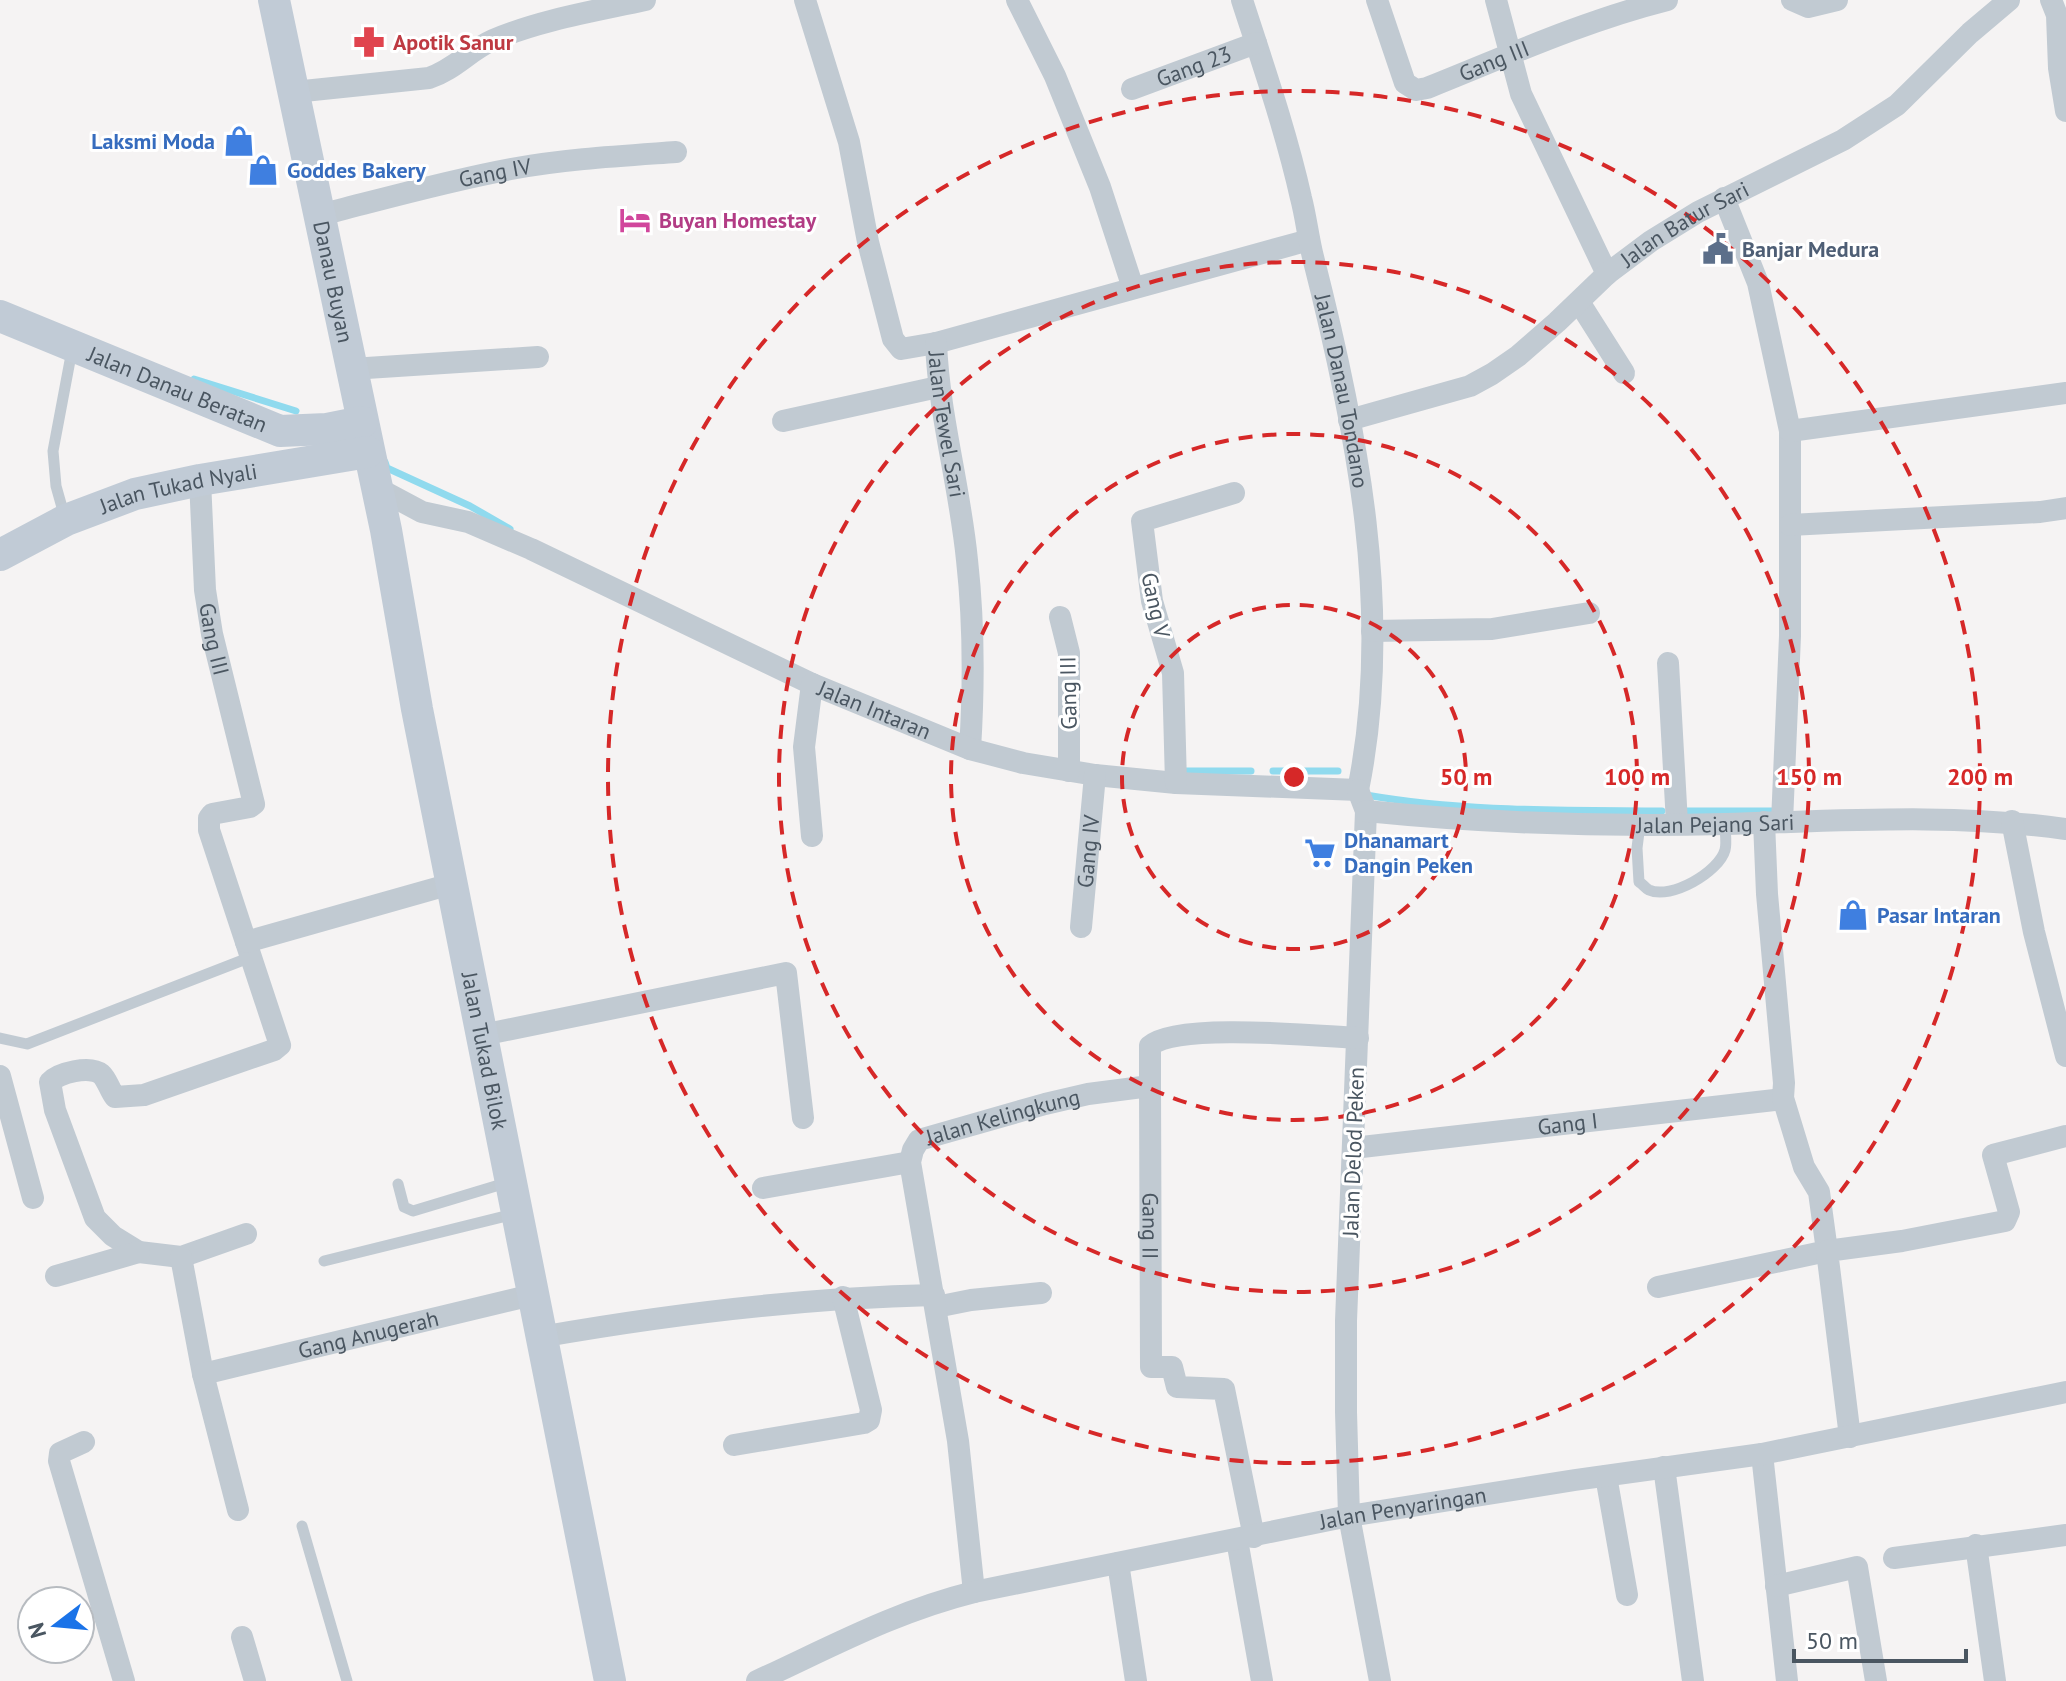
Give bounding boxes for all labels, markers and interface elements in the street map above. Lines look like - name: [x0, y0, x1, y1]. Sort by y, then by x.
- pharmacy icon: Apotik Sanur: [352, 25, 386, 59]
- place label: Apotik Sanur: [393, 28, 514, 56]
- street label: Gang III: [1455, 34, 1533, 88]
- street label: Gang 23: [1152, 39, 1235, 93]
- shop icon: Laksmi Moda: [222, 124, 256, 158]
- place label: Laksmi Moda: [91, 127, 215, 155]
- street label: Gang IV: [456, 152, 533, 193]
- shop icon: Goddes Bakery: [246, 153, 280, 187]
- place label: Goddes Bakery: [287, 156, 426, 184]
- street label: Jalan Batur Sari: [1614, 175, 1753, 274]
- hotel icon: Buyan Homestay: [618, 203, 652, 237]
- place label: Buyan Homestay: [659, 206, 817, 234]
- street label: Danau Buyan: [307, 218, 360, 345]
- public building icon: Banjar Medura: [1701, 232, 1735, 266]
- place label: Banjar Medura: [1742, 235, 1879, 263]
- street label: Jalan Danau Tondano: [1308, 290, 1375, 490]
- street label: Jalan Danau Beratan: [83, 339, 272, 438]
- street label: Jalan Tewel Sari: [922, 349, 972, 500]
- street label: Jalan Tukad Nyali: [94, 457, 259, 521]
- street label: Gang V: [1135, 570, 1177, 641]
- street label: Gang III: [193, 601, 236, 678]
- street label: Gang III: [1053, 656, 1083, 730]
- street label: Jalan Intaran: [813, 674, 935, 745]
- text: 50 m: [1440, 761, 1492, 792]
- text: 100 m: [1604, 761, 1670, 792]
- text: 150 m: [1776, 761, 1842, 792]
- text: 200 m: [1947, 761, 2013, 792]
- centre of rings: [1280, 763, 1308, 791]
- street label: Jalan Pejang Sari: [1636, 808, 1795, 839]
- street label: Gang IV: [1071, 813, 1105, 889]
- place label: Dhanamart Dangin Peken: [1344, 826, 1473, 879]
- supermarket icon: Dhanamart Dangin Peken: [1303, 836, 1337, 870]
- shop icon: Pasar Intaran: [1836, 898, 1870, 932]
- place label: Pasar Intaran: [1877, 901, 2001, 929]
- street label: Jalan Tukad Bilok: [455, 969, 514, 1133]
- street label: Jalan Delod Peken: [1336, 1066, 1370, 1239]
- street label: Jalan Kelingkung: [922, 1082, 1083, 1152]
- street label: Gang I: [1536, 1106, 1599, 1141]
- street label: Gang II: [1136, 1192, 1165, 1260]
- street label: Gang Anugerah: [295, 1304, 441, 1365]
- street label: Jalan Penyaringan: [1316, 1480, 1488, 1536]
- north arrow: [16, 1585, 96, 1665]
- scale bar: [1794, 1613, 1966, 1663]
- text: N: [21, 1620, 52, 1641]
- text: 50 m: [1806, 1625, 1858, 1656]

